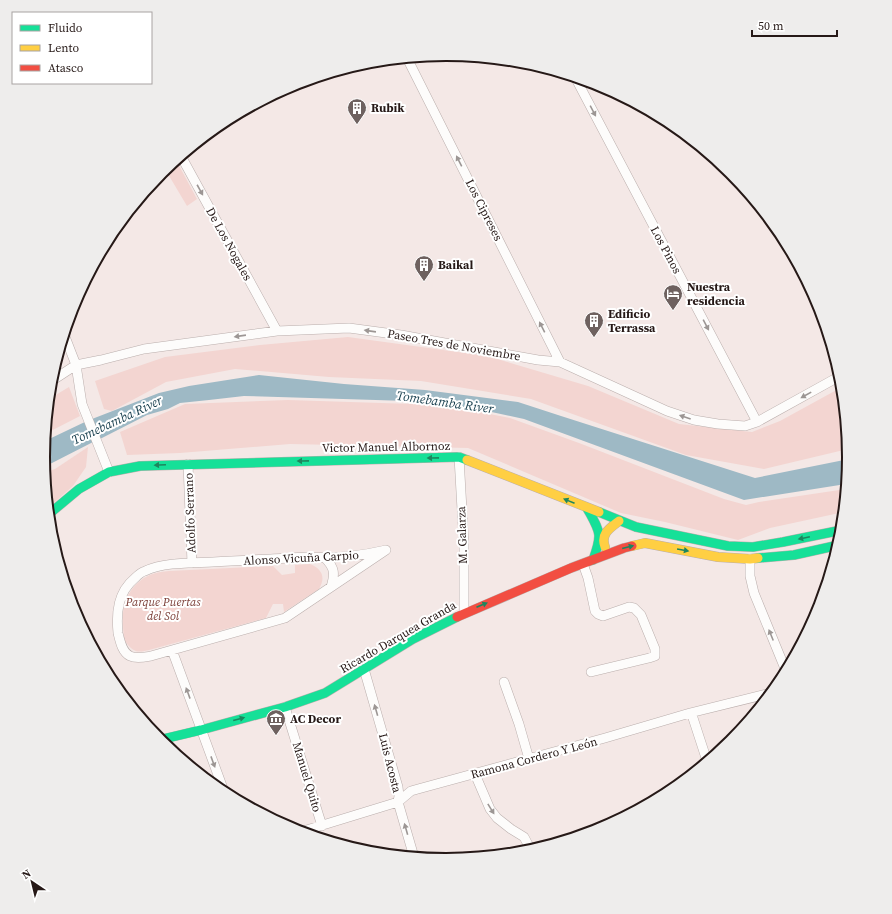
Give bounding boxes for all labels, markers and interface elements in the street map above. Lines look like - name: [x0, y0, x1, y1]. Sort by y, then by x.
- legend: [12, 12, 152, 84]
- scale bar: [752, 12, 837, 38]
- text: 50 m: [758, 18, 784, 34]
- text: Fluido: [48, 20, 83, 36]
- text: Lento: [48, 40, 79, 56]
- text: Atasco: [48, 60, 84, 76]
- building icon: Rubik: [346, 97, 368, 125]
- place label: Rubik: [371, 100, 405, 116]
- one-way arrow: [590, 106, 596, 117]
- one-way arrow: [456, 155, 462, 166]
- street label: Los Cipreses: [462, 176, 506, 244]
- one-way arrow: [196, 184, 203, 196]
- street label: De Los Nogales: [202, 205, 256, 283]
- street label: Los Pinos: [647, 223, 685, 277]
- building icon: Baikal: [413, 254, 435, 282]
- place label: Baikal: [438, 257, 473, 273]
- place label: Nuestra residencia: [687, 279, 746, 309]
- hotel icon: Nuestra residencia: [662, 283, 684, 311]
- place label: Edificio Terrassa: [608, 306, 656, 336]
- building icon: Edificio Terrassa: [583, 310, 605, 338]
- one-way arrow: [703, 320, 709, 331]
- one-way arrow: [539, 321, 546, 333]
- street label: Paseo Tres de Noviembre: [386, 325, 522, 365]
- one-way arrow: [364, 328, 376, 334]
- one-way arrow: [234, 333, 246, 339]
- water label: Tomebamba River: [395, 387, 495, 417]
- water label: Tomebamba River: [69, 391, 166, 448]
- one-way arrow: [801, 392, 812, 398]
- one-way arrow: [679, 414, 691, 420]
- street label: Victor Manuel Albornoz: [322, 438, 451, 456]
- one-way arrow: [427, 454, 439, 461]
- one-way arrow: [296, 458, 309, 464]
- one-way arrow: [154, 462, 166, 469]
- street label: Adolfo Serrano: [181, 472, 199, 553]
- one-way arrow: [563, 497, 575, 503]
- street label: M. Galarza: [453, 505, 471, 564]
- one-way arrow: [798, 535, 810, 541]
- one-way arrow: [623, 544, 635, 550]
- street label: Alonso Vicuña Carpio: [243, 547, 360, 569]
- one-way arrow: [677, 547, 689, 553]
- park label: Parque Puertas del Sol: [124, 594, 201, 624]
- street label: Ricardo Darquea Granda: [337, 597, 460, 677]
- one-way arrow: [476, 602, 488, 608]
- one-way arrow: [768, 629, 774, 641]
- one-way arrow: [185, 686, 191, 698]
- one-way arrow: [372, 704, 378, 716]
- museum icon: AC Decor: [265, 708, 287, 736]
- place label: AC Decor: [290, 711, 341, 727]
- one-way arrow: [233, 716, 245, 722]
- street label: Luis Acosta: [375, 732, 405, 795]
- street label: Ramona Cordero Y León: [469, 733, 599, 783]
- street label: Manuel Quito: [289, 740, 325, 814]
- one-way arrow: [210, 756, 216, 768]
- one-way arrow: [487, 803, 494, 815]
- one-way arrow: [403, 823, 409, 835]
- north arrow: [12, 862, 52, 902]
- text: N: [19, 866, 34, 883]

